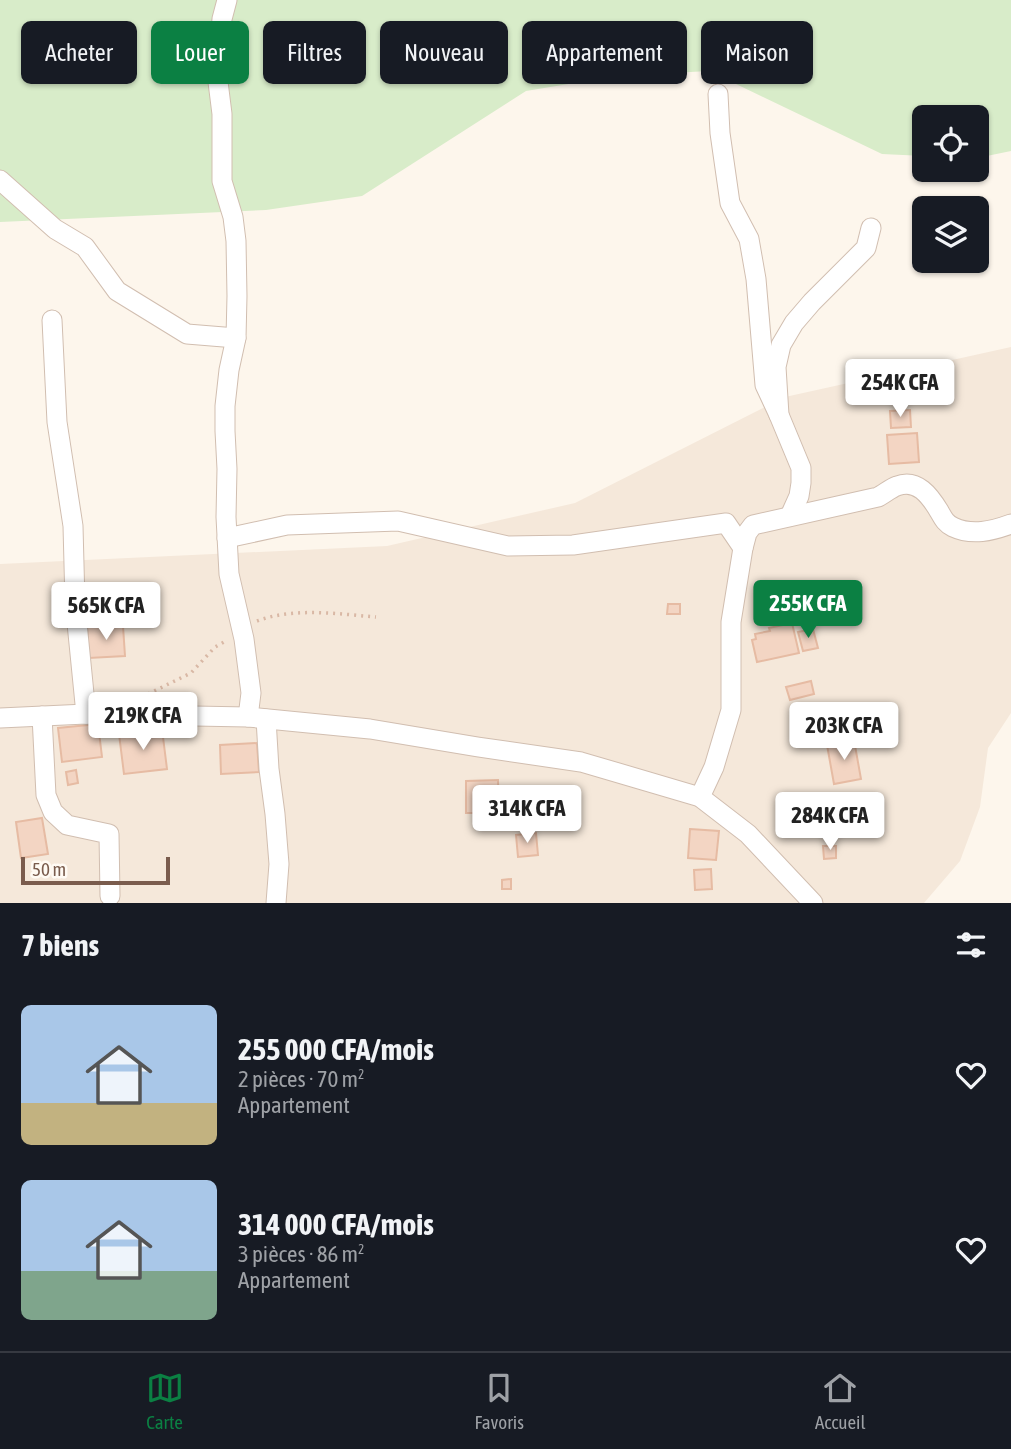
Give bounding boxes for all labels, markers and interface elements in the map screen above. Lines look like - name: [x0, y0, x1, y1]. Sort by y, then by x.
- chip: Acheter: [21, 21, 137, 84]
- chip: Louer: [151, 21, 249, 84]
- chip: Filtres: [263, 21, 366, 84]
- chip: Nouveau: [380, 21, 508, 84]
- chip: Appartement: [522, 21, 687, 84]
- chip: Maison: [701, 21, 813, 84]
- map controls: [912, 105, 989, 273]
- button: locate: [912, 105, 989, 182]
- button: layers: [912, 196, 989, 273]
- pin: 254K CFA: [828, 360, 972, 419]
- text: 254K CFA: [861, 369, 939, 395]
- pin: 255K CFA: [736, 580, 880, 640]
- pin: 565K CFA: [34, 582, 178, 642]
- text: 255K CFA: [769, 590, 847, 616]
- text: 565K CFA: [67, 592, 145, 618]
- pin: 219K CFA: [71, 692, 215, 752]
- text: 219K CFA: [104, 702, 182, 728]
- pin: 203K CFA: [772, 702, 916, 762]
- text: 203K CFA: [805, 712, 883, 738]
- pin: 314K CFA: [455, 786, 599, 845]
- pin: 284K CFA: [758, 792, 902, 852]
- text: 314K CFA: [488, 795, 566, 821]
- text: 284K CFA: [791, 802, 869, 828]
- scale bar: [21, 854, 170, 886]
- text: 50 m: [32, 858, 66, 880]
- icon: filters: [952, 926, 990, 964]
- text: 7 biens: [21, 928, 99, 962]
- text: 255 000 CFA/mois: [238, 1032, 434, 1066]
- icon: home: [77, 1033, 161, 1117]
- icon: heart: [952, 1056, 990, 1094]
- text: 2 pièces · 70 m²: [238, 1066, 365, 1092]
- text: Appartement: [238, 1092, 350, 1118]
- text: 314 000 CFA/mois: [238, 1207, 434, 1241]
- icon: home: [77, 1208, 161, 1292]
- icon: heart: [952, 1231, 990, 1269]
- text: 3 pièces · 86 m²: [238, 1241, 365, 1267]
- text: Appartement: [238, 1267, 350, 1293]
- tab: Carte: [146, 1369, 184, 1433]
- tab: Favoris: [475, 1369, 524, 1433]
- tab: Accueil: [815, 1369, 865, 1433]

